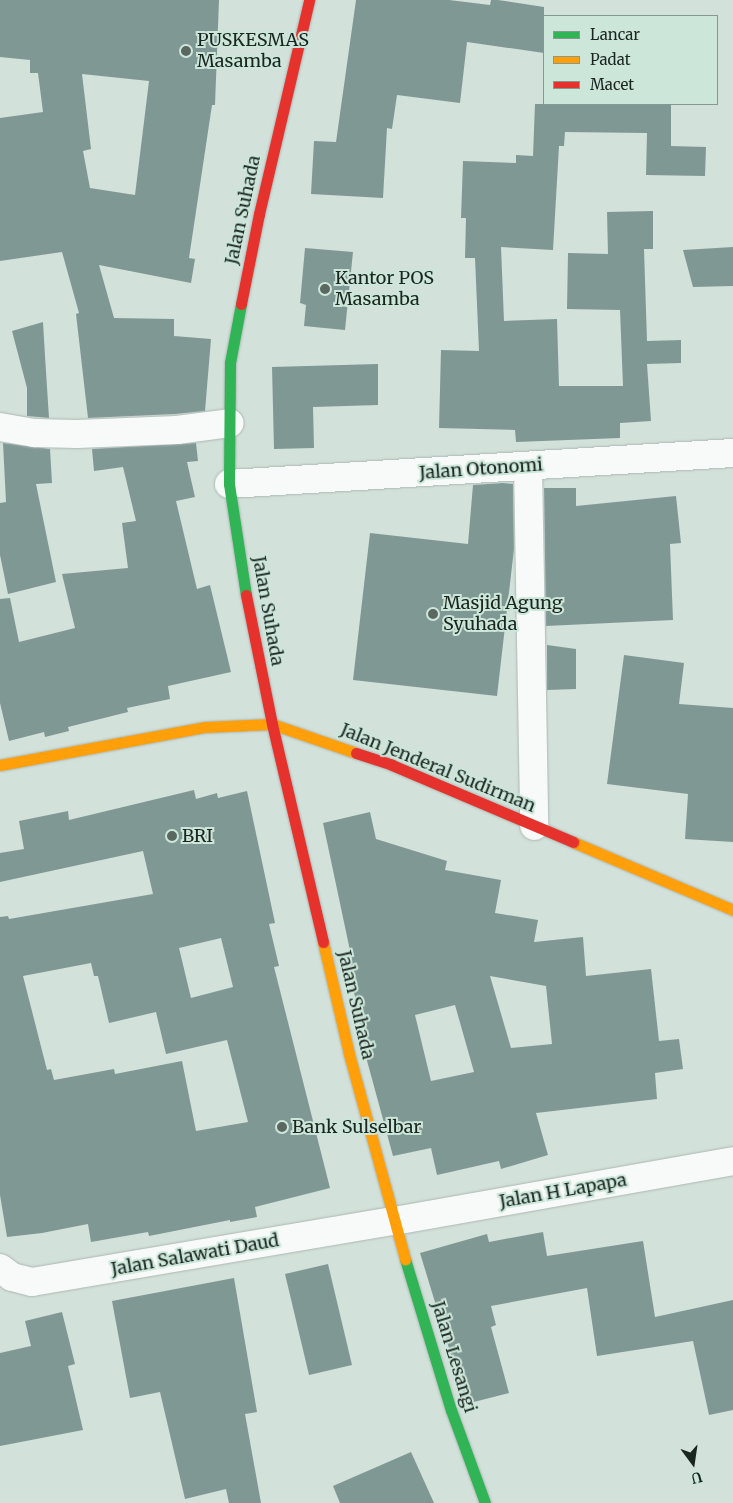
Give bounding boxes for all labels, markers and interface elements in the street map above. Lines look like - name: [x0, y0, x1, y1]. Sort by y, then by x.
- legend: [543, 15, 718, 105]
- text: Lancar: [590, 25, 640, 44]
- place label: PUSKESMAS Masamba: [197, 30, 309, 72]
- marker: PUSKESMAS Masamba: [179, 44, 193, 58]
- text: Padat: [590, 50, 630, 69]
- text: Macet: [590, 75, 634, 94]
- street label: Jalan Suhada: [221, 153, 265, 267]
- place label: Kantor POS Masamba: [335, 268, 434, 310]
- marker: Kantor POS Masamba: [319, 283, 331, 295]
- street label: Jalan Otonomi: [418, 454, 544, 484]
- street label: Jalan Suhada: [248, 554, 288, 668]
- place label: Masjid Agung Syuhada: [443, 593, 563, 636]
- marker: Masjid Agung Syuhada: [427, 608, 439, 620]
- street label: Jalan Jenderal Sudirman: [337, 719, 539, 817]
- place label: BRI: [182, 825, 213, 847]
- marker: BRI: [166, 830, 178, 842]
- street label: Jalan Suhada: [333, 948, 379, 1062]
- place label: Bank Sulselbar: [292, 1116, 421, 1138]
- marker: Bank Sulselbar: [276, 1121, 288, 1133]
- street label: Jalan H Lapapa: [498, 1169, 628, 1213]
- street label: Jalan Salawati Daud: [109, 1230, 281, 1280]
- street label: Jalan Lesangi: [427, 1299, 481, 1415]
- north arrow: [668, 1438, 718, 1488]
- text: U: [689, 1468, 704, 1488]

